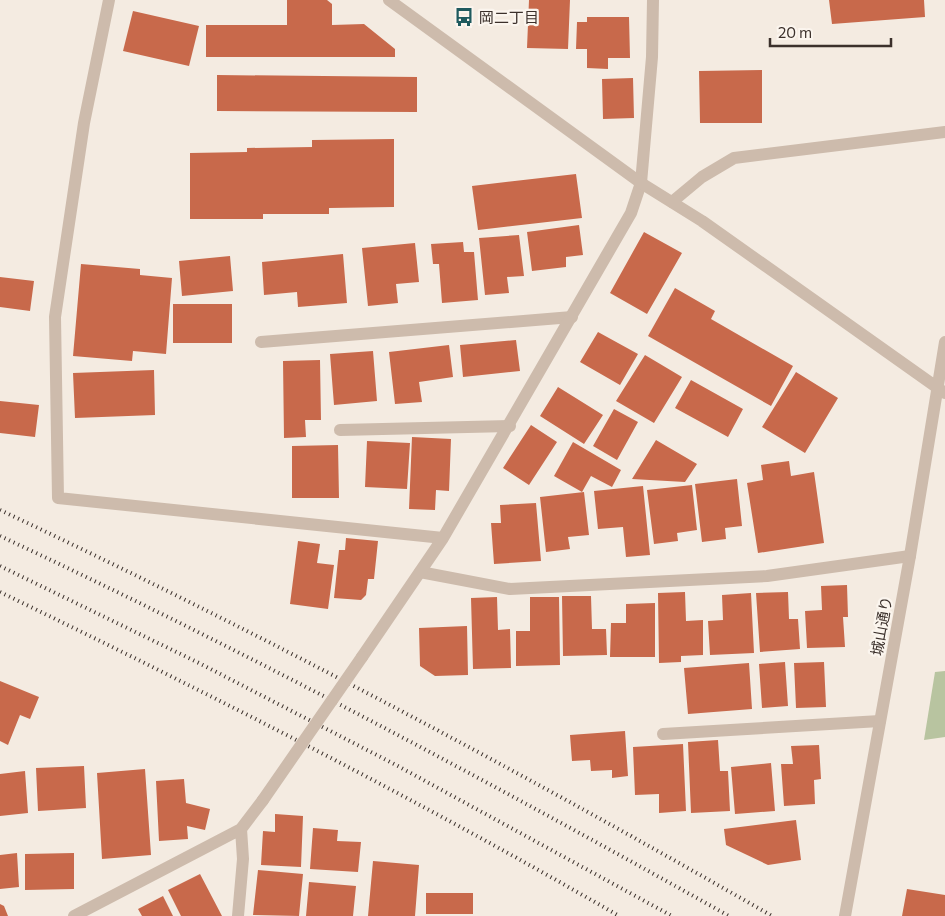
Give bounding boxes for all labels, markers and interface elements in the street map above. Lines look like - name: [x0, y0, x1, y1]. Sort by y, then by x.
- bus stop icon: 岡二丁目: [453, 6, 475, 28]
- place label: 岡二丁目: [479, 8, 539, 26]
- scale bar: [770, 15, 891, 47]
- text: 20 m: [778, 23, 812, 41]
- street label: 城山通り: [867, 595, 895, 657]

